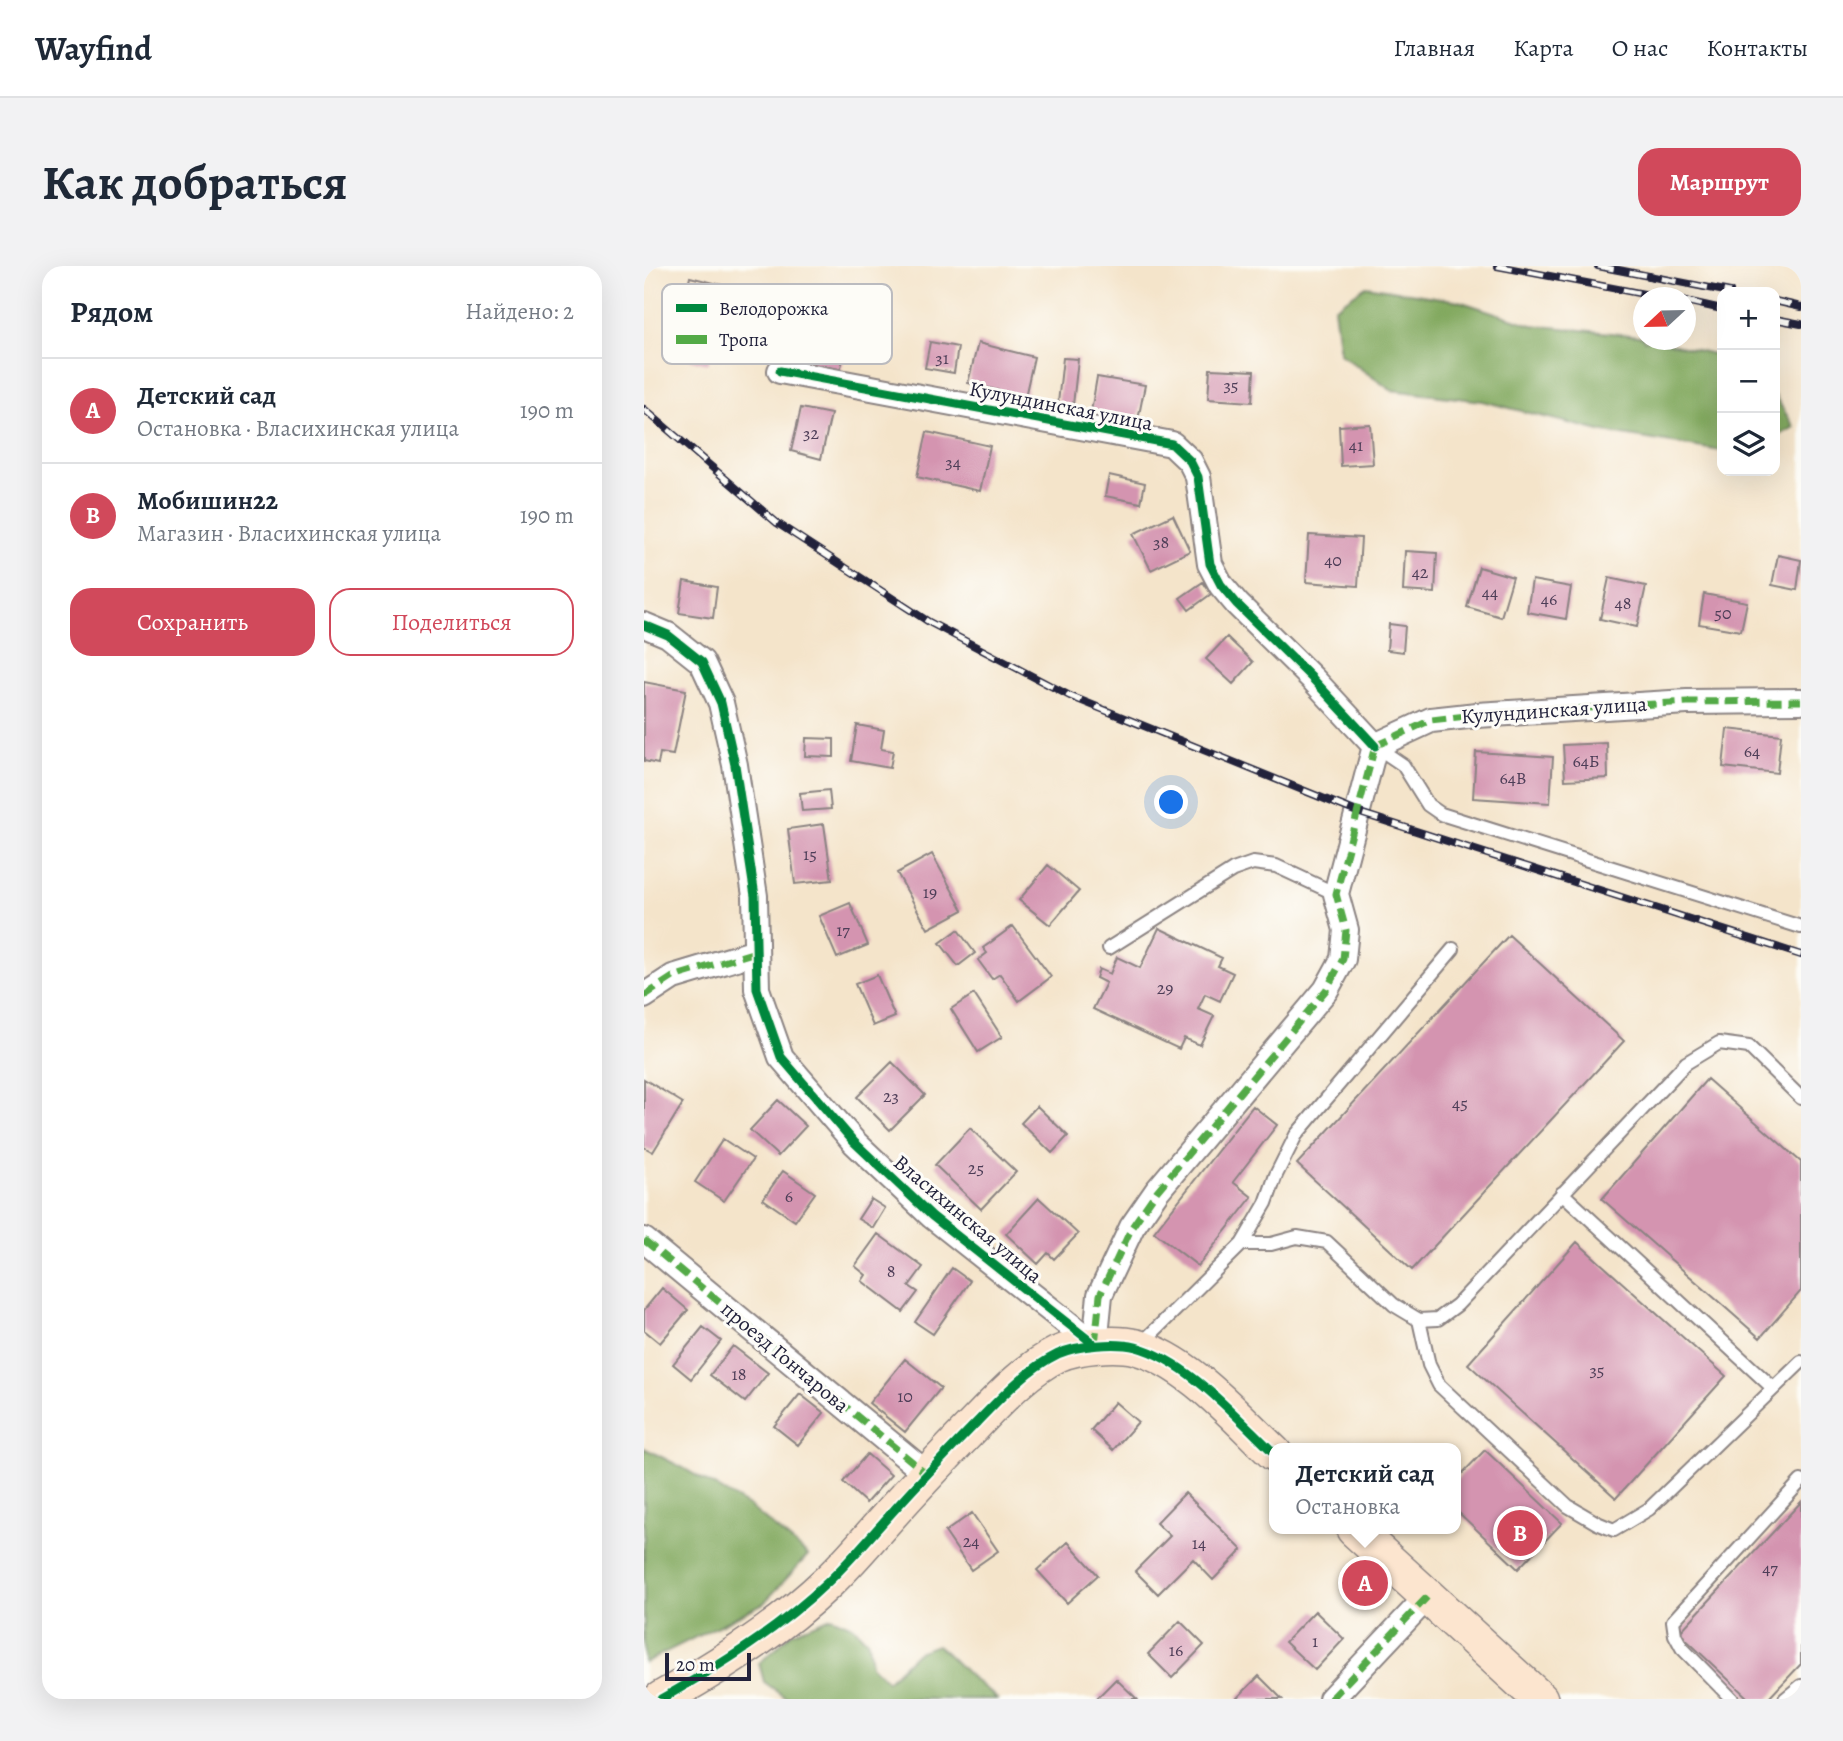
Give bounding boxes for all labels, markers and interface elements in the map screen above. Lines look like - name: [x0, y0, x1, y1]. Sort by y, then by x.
- text: Wayfind: [35, 26, 152, 71]
- text: Главная: [1394, 32, 1475, 64]
- text: Карта: [1513, 32, 1574, 64]
- text: О нас: [1612, 32, 1668, 64]
- text: Контакты: [1706, 32, 1808, 64]
- button: Маршрут: [1638, 148, 1801, 216]
- text: Как добраться: [42, 149, 348, 216]
- legend: [662, 284, 892, 364]
- north arrow: [1633, 287, 1696, 350]
- map controls: [1717, 287, 1780, 476]
- button: +: [1717, 287, 1780, 350]
- text: Рядом: [70, 292, 153, 332]
- text: Найдено: 2: [465, 296, 574, 327]
- text: Велодорожка: [719, 296, 829, 322]
- text: Тропа: [719, 327, 768, 353]
- house number: 31: [935, 346, 949, 370]
- button: −: [1717, 350, 1780, 413]
- house number: 35: [1223, 373, 1239, 397]
- street label: Кулундинская улица: [967, 374, 1155, 438]
- text: Детский сад: [137, 378, 276, 413]
- text: A: [86, 395, 100, 426]
- text: 190 m: [520, 395, 574, 426]
- text: Остановка · Власихинская улица: [137, 413, 459, 444]
- button: layers: [1717, 413, 1780, 476]
- house number: 32: [803, 421, 819, 445]
- house number: 41: [1349, 433, 1363, 457]
- house number: 34: [945, 450, 961, 474]
- text: Мобишин22: [137, 483, 278, 518]
- text: B: [86, 500, 100, 531]
- text: 190 m: [520, 500, 574, 531]
- text: Магазин · Власихинская улица: [137, 518, 441, 549]
- house number: 38: [1153, 530, 1169, 554]
- house number: 40: [1324, 548, 1342, 572]
- house number: 42: [1412, 560, 1429, 584]
- house number: 44: [1482, 580, 1498, 604]
- house number: 46: [1541, 587, 1557, 611]
- button: Сохранить: [70, 588, 315, 656]
- button: Поделиться: [329, 588, 574, 656]
- house number: 48: [1615, 591, 1631, 615]
- house number: 50: [1714, 601, 1732, 625]
- street label: Кулундинская улица: [1460, 690, 1648, 730]
- house number: 64: [1744, 739, 1760, 763]
- house number: 64Б: [1572, 749, 1600, 773]
- house number: 64В: [1499, 766, 1527, 790]
- your location: [1154, 785, 1188, 819]
- house number: 15: [803, 842, 817, 866]
- house number: 19: [923, 880, 937, 904]
- house number: 17: [836, 918, 850, 942]
- house number: 29: [1157, 976, 1173, 1000]
- house number: 23: [883, 1084, 899, 1108]
- house number: 45: [1452, 1091, 1468, 1115]
- street label: Власихинская улица: [888, 1148, 1049, 1290]
- house number: 25: [968, 1156, 984, 1180]
- house number: 6: [785, 1184, 793, 1208]
- house number: 8: [887, 1259, 895, 1283]
- street label: проезд Гончарова: [715, 1295, 855, 1419]
- house number: 35: [1589, 1358, 1605, 1382]
- house number: 18: [732, 1362, 746, 1386]
- house number: 10: [897, 1384, 913, 1408]
- popup: [1269, 1443, 1461, 1534]
- text: Детский сад: [1295, 1456, 1435, 1491]
- text: Остановка: [1295, 1491, 1400, 1522]
- pin: B: [1497, 1507, 1543, 1559]
- house number: 24: [963, 1529, 979, 1553]
- house number: 14: [1192, 1531, 1206, 1555]
- house number: 47: [1762, 1556, 1778, 1580]
- pin: A: [1342, 1557, 1388, 1609]
- house number: 1: [1312, 1629, 1318, 1653]
- house number: 16: [1169, 1638, 1183, 1662]
- scale bar: [665, 1650, 751, 1682]
- text: 20 m: [676, 1652, 715, 1678]

